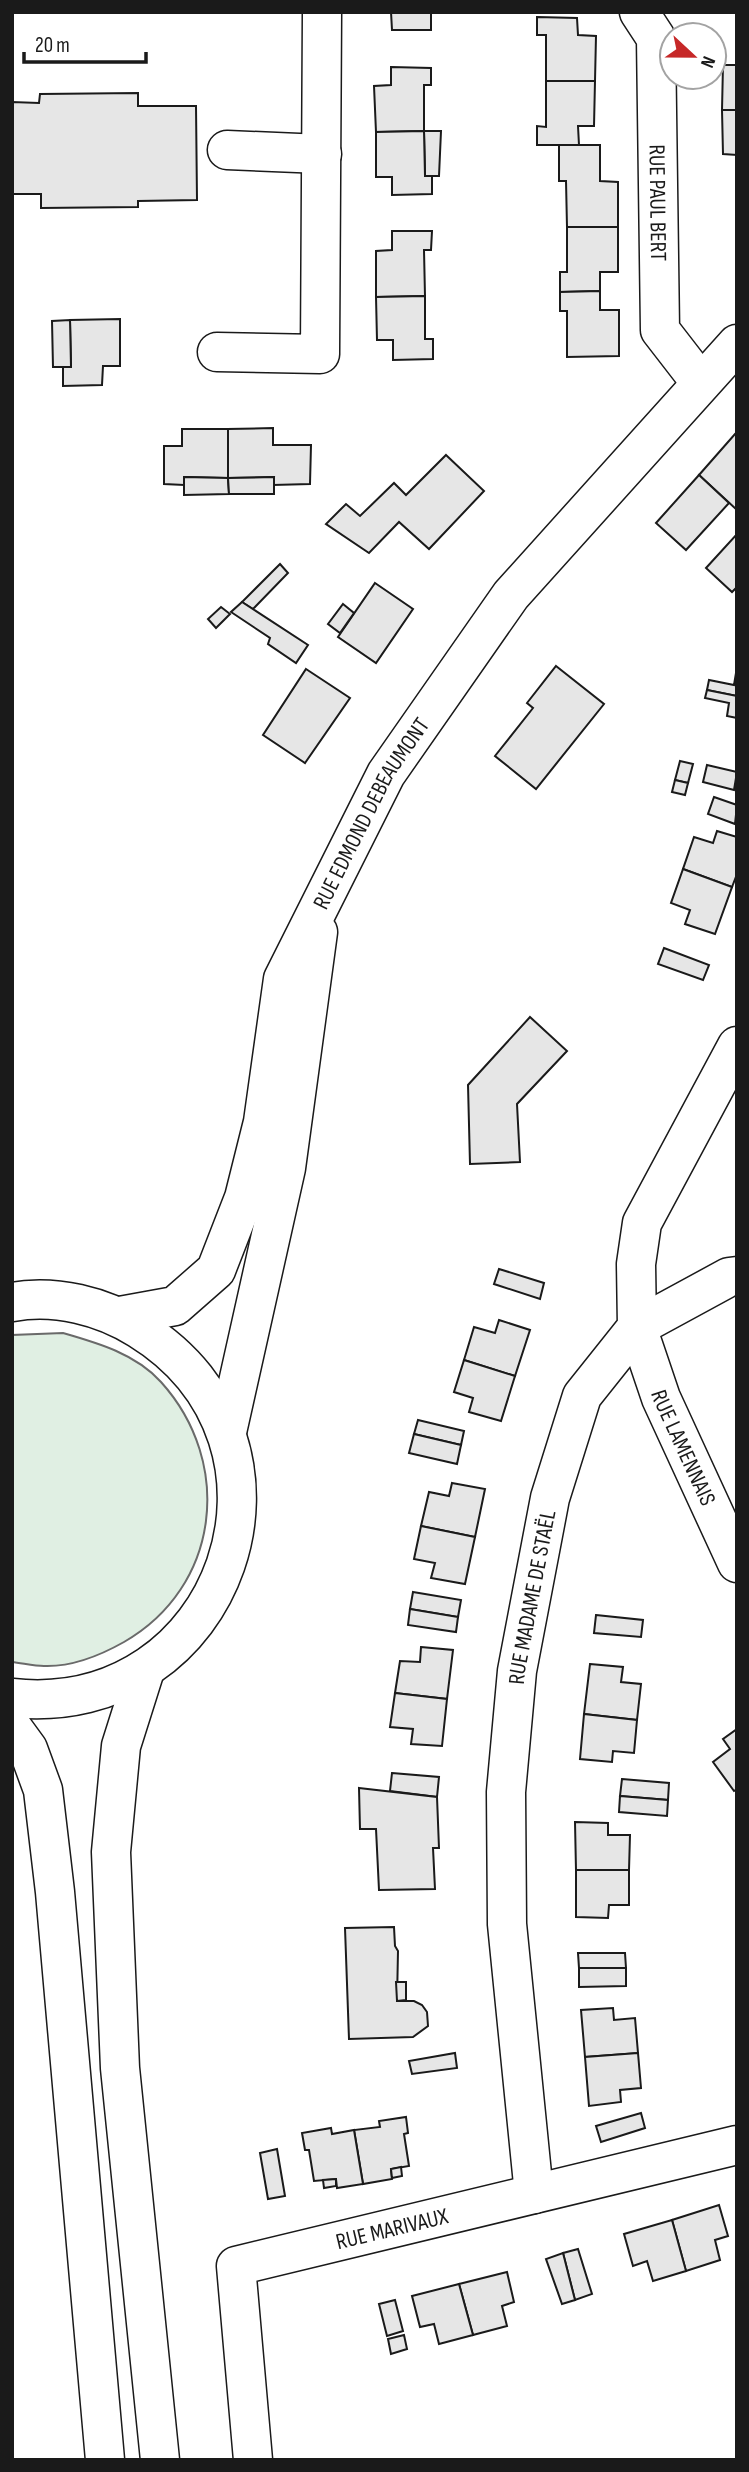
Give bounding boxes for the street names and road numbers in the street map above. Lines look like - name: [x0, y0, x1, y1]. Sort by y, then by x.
- street label: RUE PAUL BERT: [642, 144, 672, 262]
- street label: RUE EDMOND DEBEAUMONT: [307, 713, 436, 914]
- street label: RUE LAMENNAIS: [644, 1386, 722, 1510]
- street label: RUE MADAME DE STAËL: [503, 1507, 562, 1686]
- street label: RUE MARIVAUX: [333, 2202, 451, 2256]

